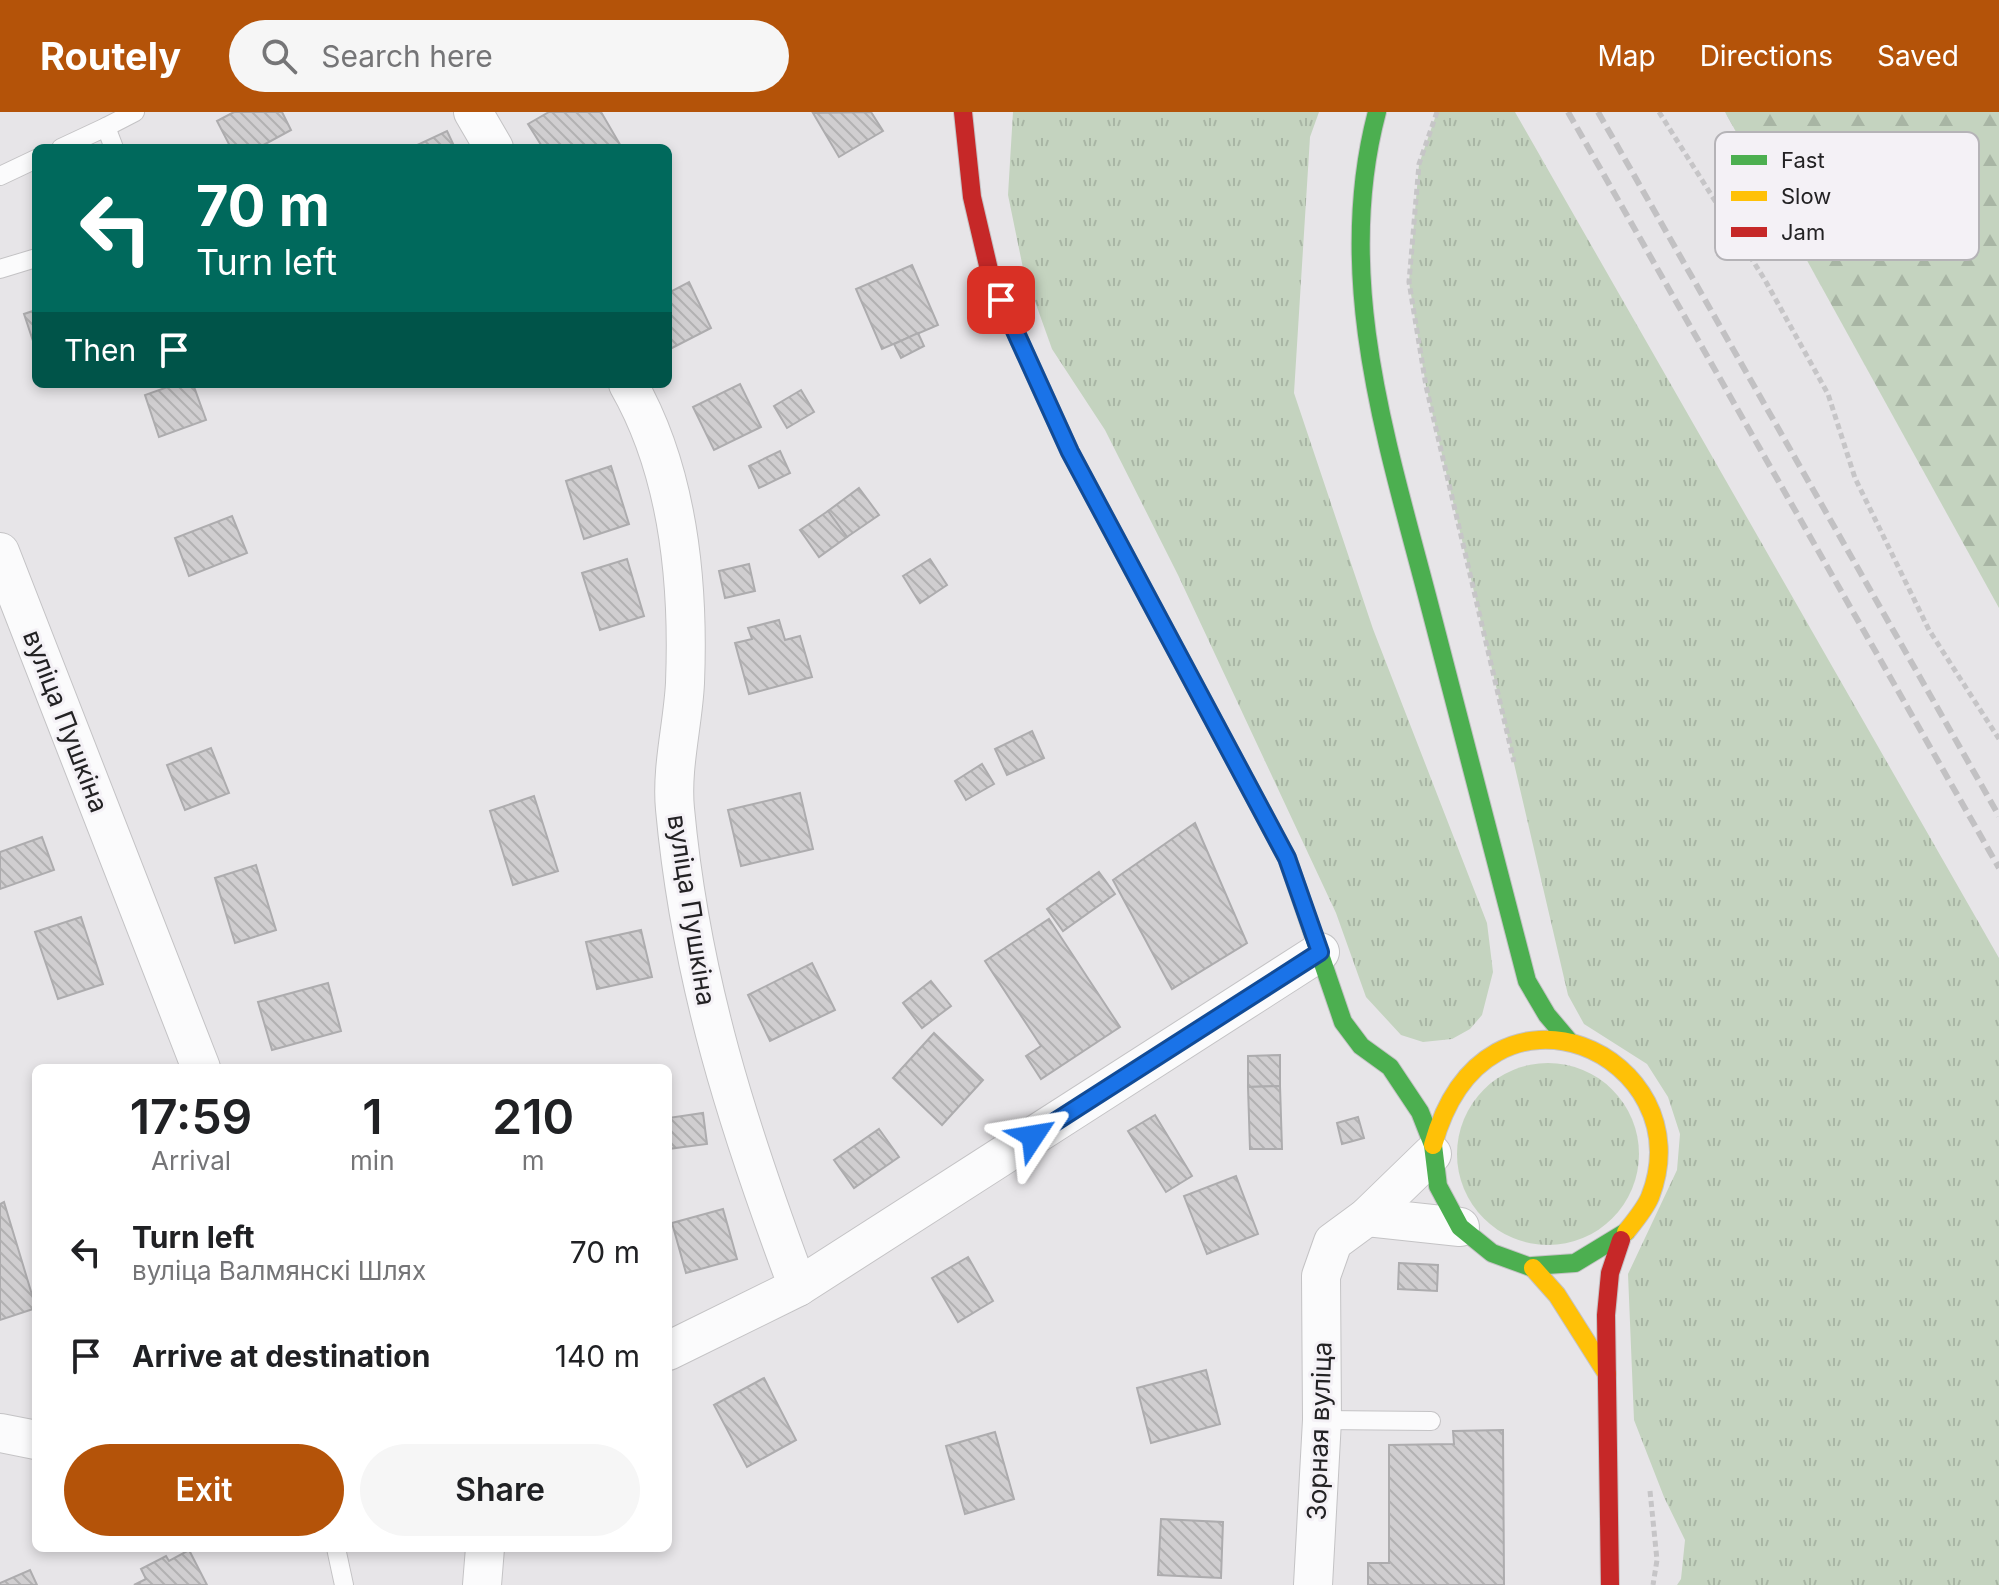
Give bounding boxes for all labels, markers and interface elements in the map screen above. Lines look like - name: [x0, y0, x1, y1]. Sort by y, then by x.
- search box: [229, 20, 789, 92]
- text: Routely: [40, 33, 181, 79]
- icon: search: [257, 34, 301, 78]
- text: Search here: [321, 38, 493, 74]
- text: Map: [1597, 39, 1656, 73]
- text: Directions: [1700, 39, 1833, 73]
- text: Saved: [1877, 39, 1959, 73]
- legend: [1715, 132, 1979, 260]
- text: Fast: [1781, 147, 1825, 173]
- text: 70 m: [196, 172, 330, 240]
- icon: left: [64, 176, 168, 280]
- text: Slow: [1781, 183, 1831, 209]
- text: Jam: [1781, 219, 1825, 245]
- text: Turn left: [196, 240, 337, 284]
- pin: [967, 266, 1035, 334]
- icon: arrive: [979, 278, 1023, 322]
- icon: arrive: [152, 328, 196, 372]
- text: Then: [64, 332, 136, 368]
- street label: вуліца Пушкіна: [17, 626, 115, 816]
- street label: вуліца Пушкіна: [662, 812, 722, 1008]
- text: 17:59: [130, 1087, 252, 1146]
- text: 1: [362, 1087, 382, 1146]
- text: 210: [492, 1087, 574, 1146]
- position arrow: [991, 1094, 1075, 1178]
- text: Arrival: [151, 1145, 231, 1176]
- text: min: [350, 1145, 395, 1176]
- text: m: [522, 1145, 545, 1176]
- text: Turn left: [132, 1219, 254, 1255]
- icon: left: [64, 1230, 108, 1274]
- text: 70 m: [570, 1234, 640, 1270]
- text: вуліца Валмянскі Шлях: [132, 1255, 426, 1286]
- icon: arrive: [64, 1334, 108, 1378]
- text: Arrive at destination: [132, 1338, 430, 1374]
- text: 140 m: [555, 1338, 640, 1374]
- street label: Зорная вуліца: [1300, 1341, 1338, 1521]
- button: Exit: [64, 1444, 344, 1536]
- button: Share: [360, 1444, 640, 1536]

